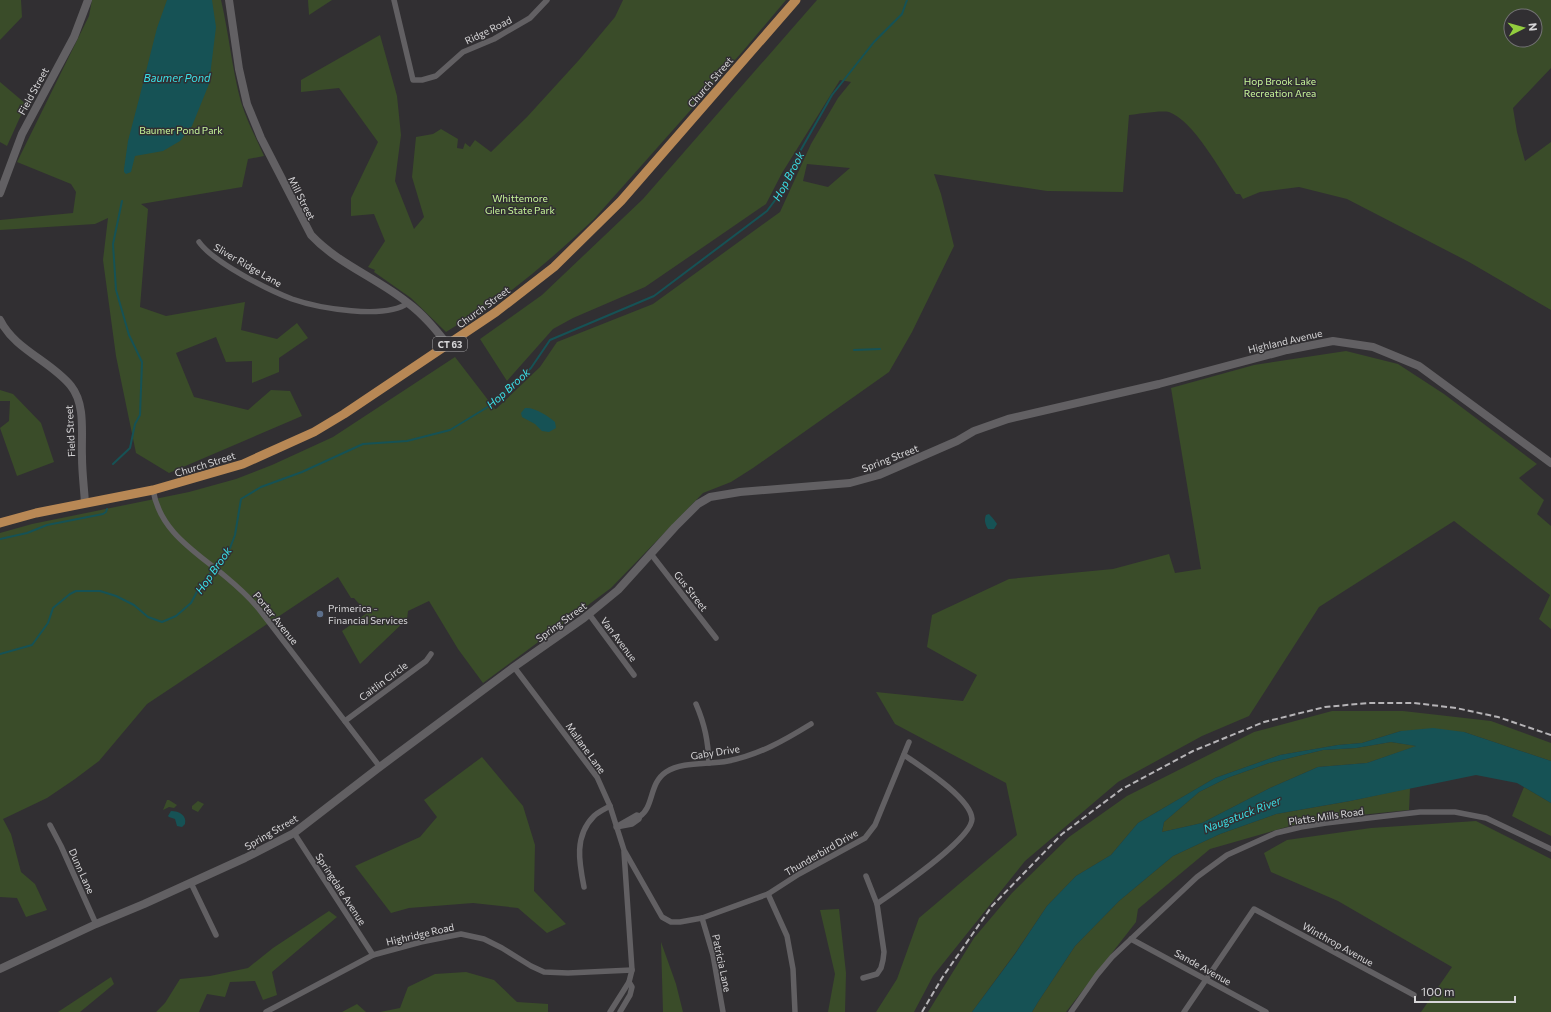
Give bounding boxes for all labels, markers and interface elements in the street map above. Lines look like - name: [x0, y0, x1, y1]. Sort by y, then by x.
- north arrow: [1503, 8, 1543, 48]
- street label: Ridge Road: [462, 13, 514, 47]
- text: N: [1527, 22, 1540, 32]
- street label: Church Street: [685, 54, 735, 110]
- street label: Field Street: [15, 65, 51, 117]
- water label: Baumer Pond: [144, 71, 211, 84]
- park label: Hop Brook Lake Recreation Area: [1244, 75, 1316, 99]
- park label: Baumer Pond Park: [139, 124, 223, 136]
- water label: Hop Brook: [770, 148, 807, 203]
- street label: Mill Street: [286, 174, 318, 222]
- park label: Whittemore Glen State Park: [485, 192, 556, 216]
- street label: Sliver Ridge Lane: [212, 241, 284, 289]
- street label: Church Street: [454, 284, 512, 330]
- street label: Highland Avenue: [1247, 327, 1323, 355]
- road number: CT 63: [433, 337, 467, 351]
- water label: Hop Brook: [484, 364, 533, 411]
- street label: Field Street: [63, 405, 77, 457]
- street label: Spring Street: [860, 442, 920, 474]
- street label: Church Street: [173, 449, 237, 479]
- water label: Hop Brook: [192, 543, 234, 596]
- street label: Gus Street: [672, 569, 710, 613]
- street label: Porter Avenue: [251, 589, 301, 647]
- street label: Spring Street: [533, 600, 589, 644]
- place label: Primerica - Financial Services: [328, 602, 408, 626]
- marker: Primerica - Financial Services: [315, 609, 325, 619]
- street label: Van Avenue: [598, 614, 640, 664]
- street label: Caitlin Circle: [356, 659, 410, 703]
- street label: Mallane Lane: [564, 720, 608, 776]
- street label: Gaby Drive: [690, 742, 740, 762]
- water label: Naugatuck River: [1201, 793, 1283, 835]
- street label: Platts Mills Road: [1288, 805, 1365, 827]
- street label: Spring Street: [242, 812, 300, 852]
- street label: Thunderbird Drive: [782, 826, 860, 878]
- street label: Dunn Lane: [67, 846, 97, 896]
- street label: Springdale Avenue: [313, 851, 369, 927]
- street label: Highridge Road: [385, 920, 455, 948]
- street label: Winthrop Avenue: [1300, 920, 1376, 968]
- street label: Patricia Lane: [710, 933, 734, 993]
- street label: Sande Avenue: [1172, 946, 1234, 988]
- scale bar: [1415, 978, 1515, 1004]
- text: 100 m: [1421, 984, 1455, 998]

